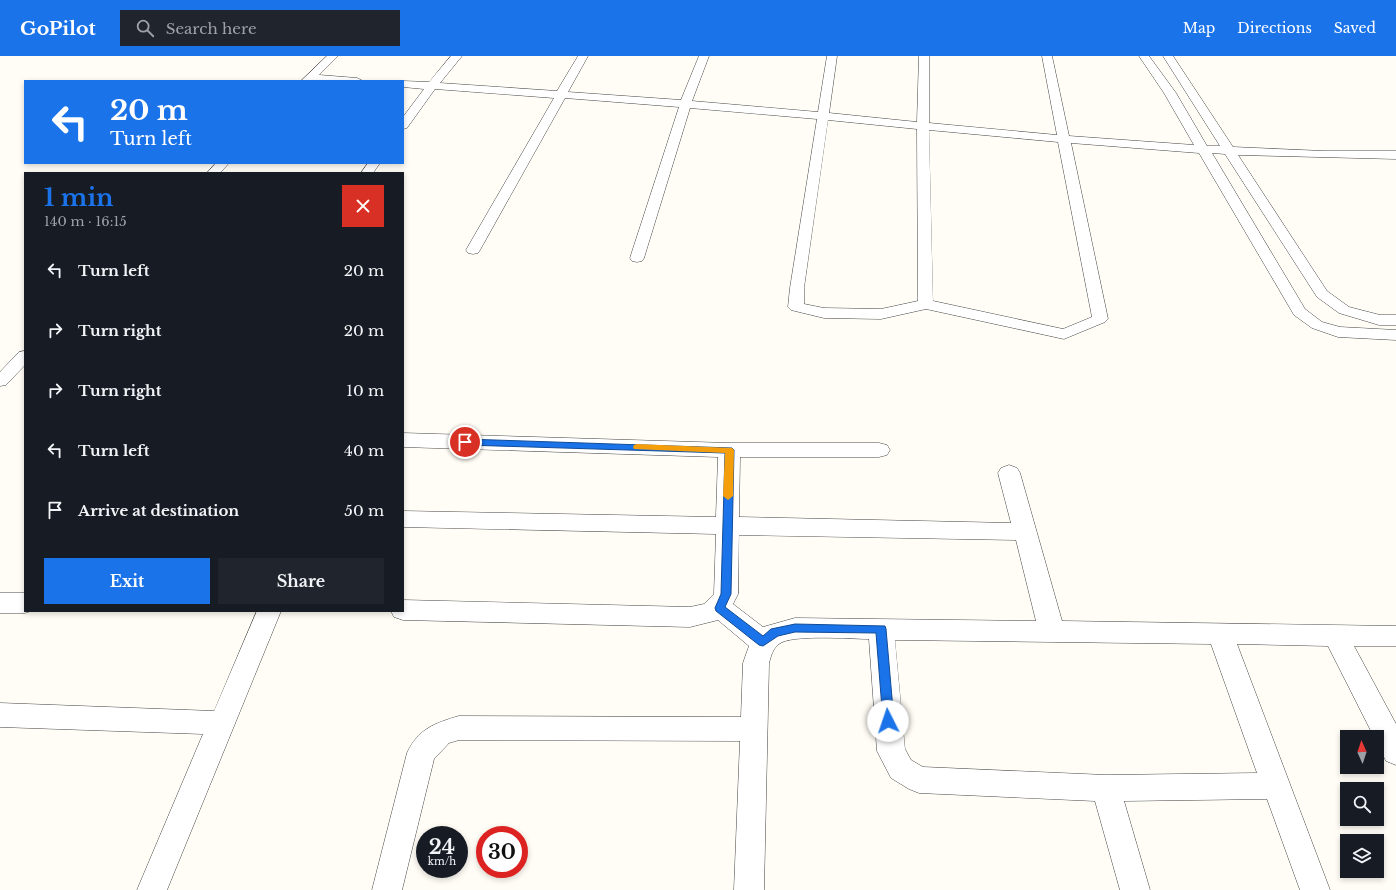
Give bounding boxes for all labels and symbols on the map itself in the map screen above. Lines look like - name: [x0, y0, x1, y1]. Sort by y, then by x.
- pin: [448, 425, 482, 459]
- position arrow: [867, 700, 909, 742]
- north arrow: [1340, 730, 1384, 774]
- speed limit sign: 30: [476, 826, 528, 878]

